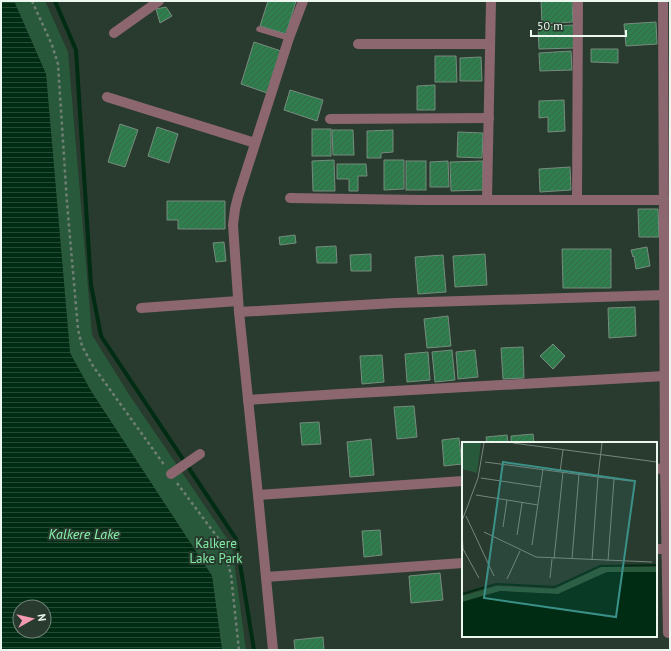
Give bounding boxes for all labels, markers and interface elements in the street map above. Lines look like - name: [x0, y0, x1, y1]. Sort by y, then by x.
- scale bar: [531, 12, 626, 38]
- text: 50 m: [537, 18, 563, 33]
- inset map: [462, 442, 657, 637]
- water label: Kalkere Lake: [48, 525, 120, 543]
- park label: Kalkere Lake Park: [190, 535, 243, 567]
- north arrow: [12, 599, 52, 639]
- text: N: [34, 613, 49, 622]

